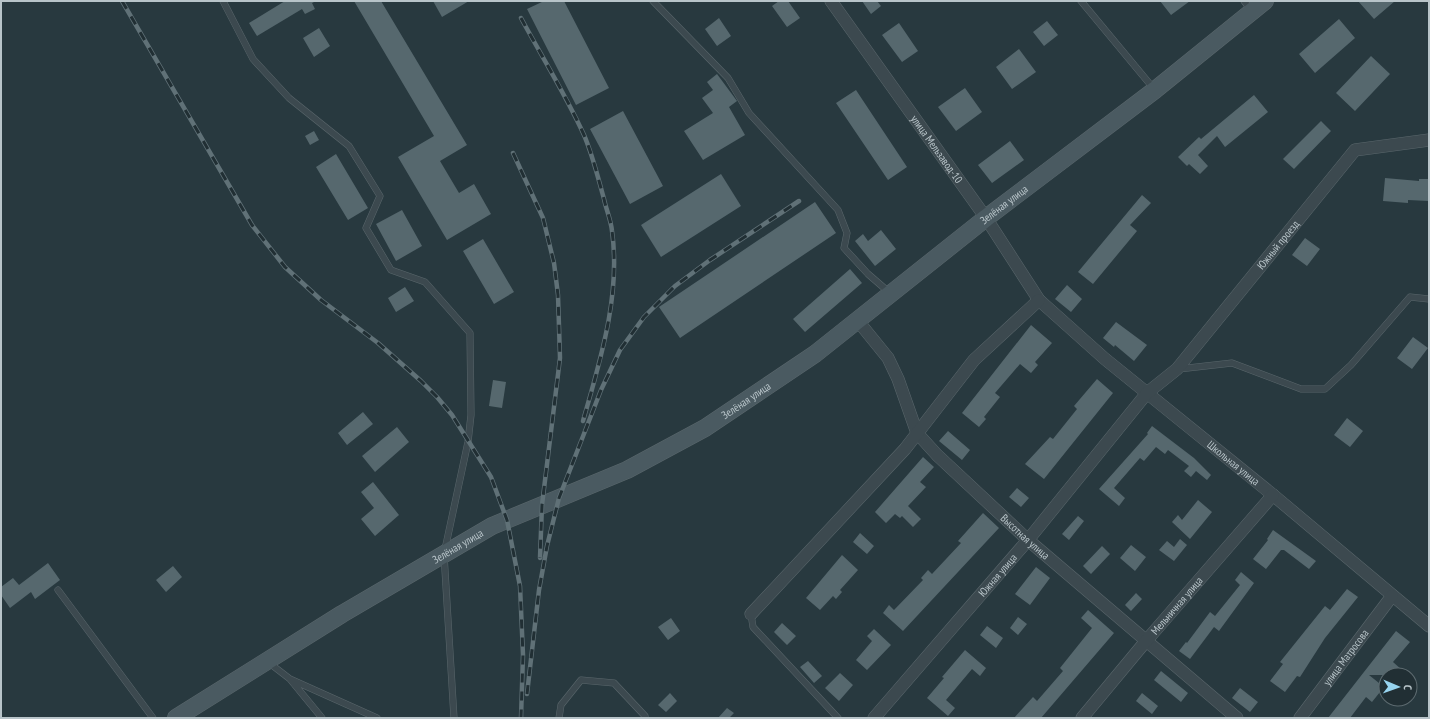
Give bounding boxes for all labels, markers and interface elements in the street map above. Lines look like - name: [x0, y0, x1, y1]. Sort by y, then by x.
- street label: улица Мельзавод-10: [908, 112, 966, 186]
- street label: Зелёная улица: [977, 182, 1031, 227]
- street label: Южный проезд: [1254, 217, 1302, 272]
- street label: Зелёная улица: [719, 379, 773, 422]
- street label: Школьная улица: [1204, 437, 1263, 488]
- street label: Высотная улица: [998, 511, 1053, 562]
- street label: Зелёная улица: [430, 526, 486, 566]
- street label: Южная улица: [975, 551, 1020, 599]
- street label: Мельничная улица: [1148, 574, 1206, 638]
- street label: улица Матросова: [1320, 626, 1371, 688]
- north arrow: [1378, 667, 1418, 707]
- text: С: [1401, 685, 1415, 690]

